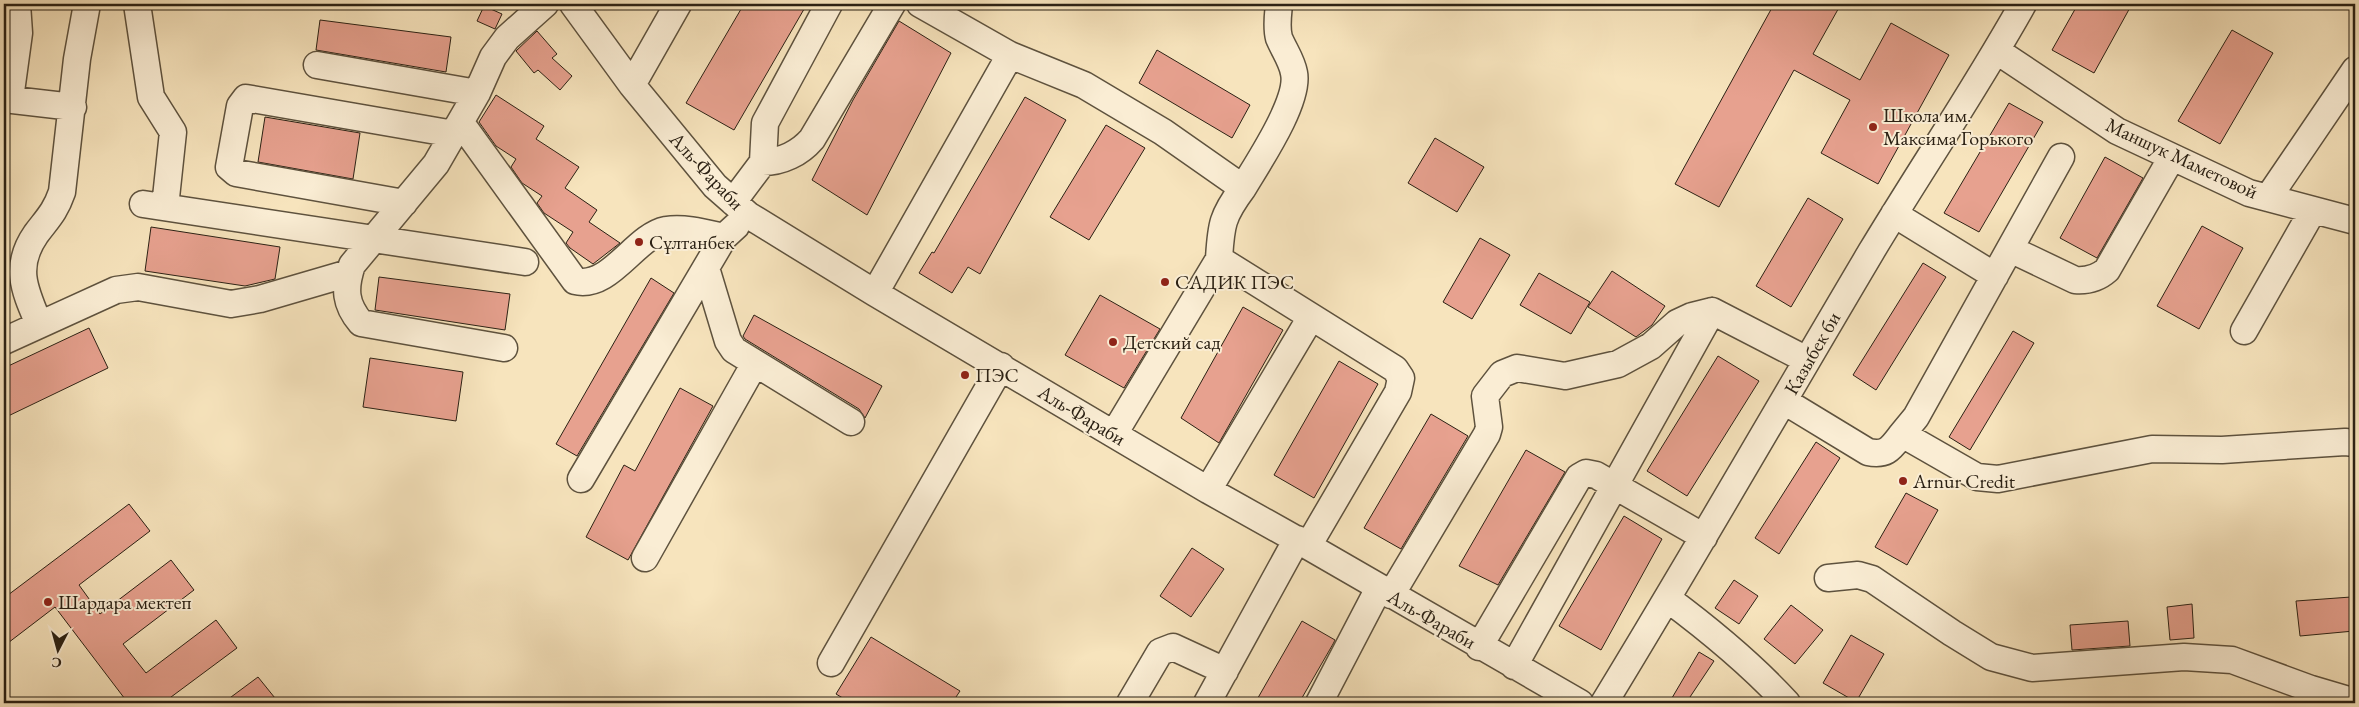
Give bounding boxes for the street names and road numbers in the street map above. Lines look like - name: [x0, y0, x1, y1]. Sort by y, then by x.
- street label: Маншук Маметовой: [2102, 111, 2263, 205]
- street label: Аль-Фараби: [663, 126, 750, 216]
- street label: Казыбек би: [1778, 306, 1846, 399]
- street label: Аль-Фараби: [1032, 378, 1131, 452]
- street label: Аль-Фараби: [1382, 583, 1481, 655]

